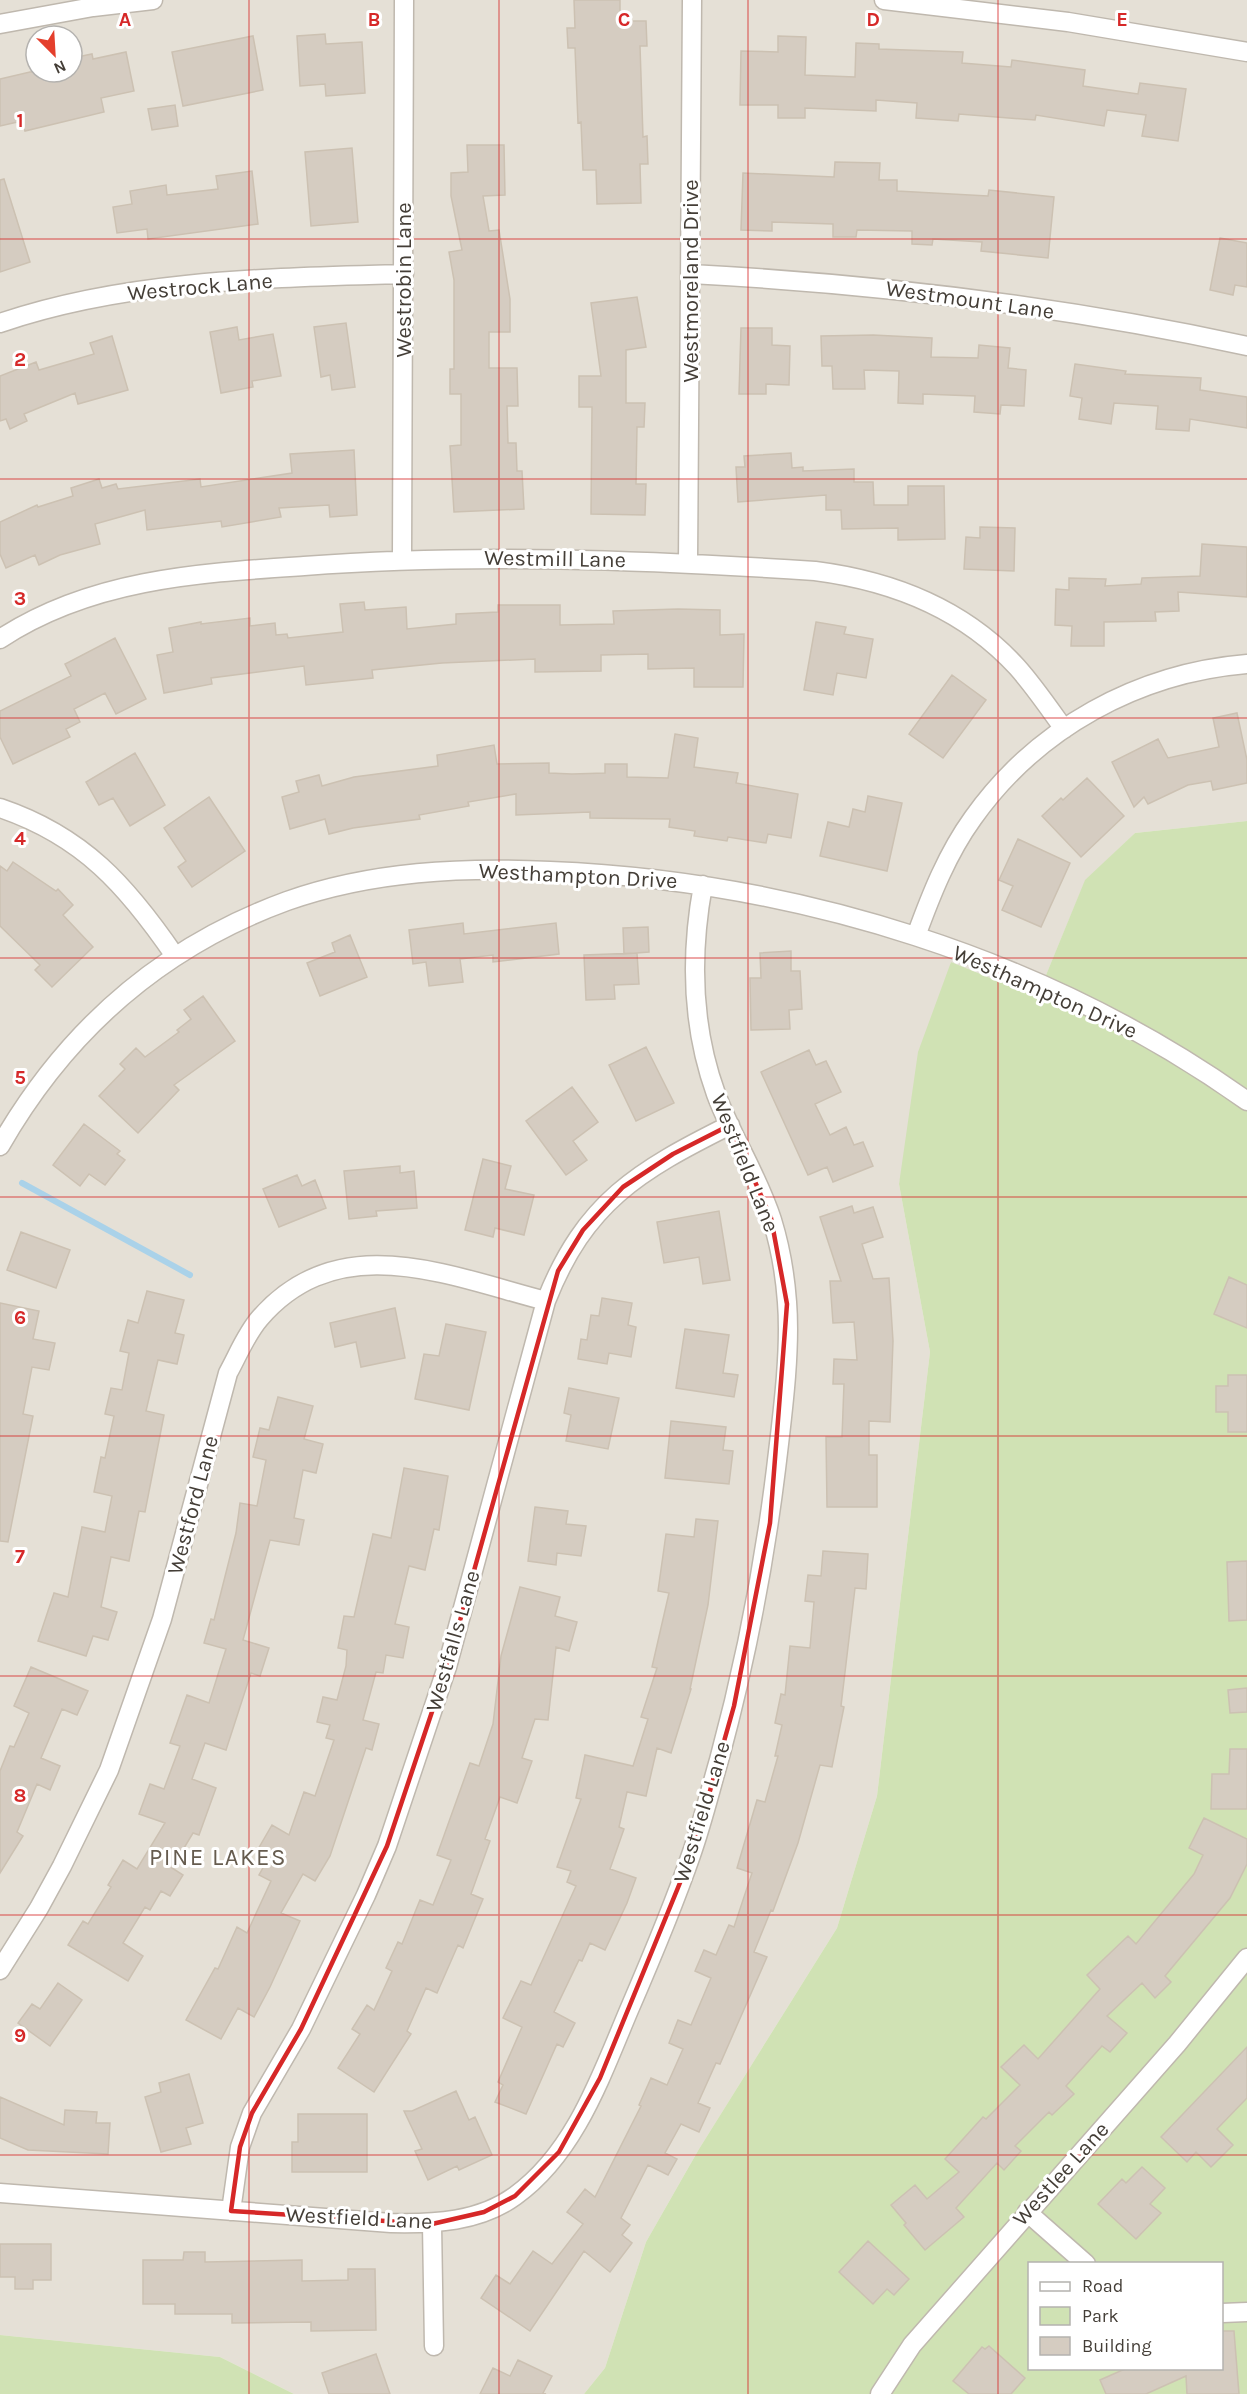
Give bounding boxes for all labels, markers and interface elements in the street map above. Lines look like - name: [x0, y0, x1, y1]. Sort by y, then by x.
- text: A: [119, 8, 132, 31]
- text: B: [368, 8, 380, 31]
- text: C: [618, 8, 630, 31]
- text: D: [866, 8, 880, 31]
- text: E: [1116, 8, 1128, 31]
- north arrow: [24, 24, 84, 84]
- text: N: [51, 56, 69, 78]
- text: 1: [16, 109, 24, 132]
- street label: Westmoreland Drive: [678, 179, 704, 383]
- street label: Westrobin Lane: [391, 202, 417, 358]
- street label: Westrock Lane: [126, 268, 274, 306]
- street label: Westmount Lane: [884, 275, 1056, 325]
- text: 2: [14, 348, 26, 371]
- street label: Westmill Lane: [484, 545, 626, 573]
- text: 3: [14, 587, 26, 610]
- text: 4: [14, 827, 26, 850]
- street label: Westhampton Drive: [478, 858, 678, 894]
- street label: Westhampton Drive: [949, 940, 1141, 1044]
- text: 5: [14, 1066, 26, 1089]
- street label: Westfield Lane: [705, 1090, 785, 1236]
- text: 6: [14, 1306, 26, 1329]
- street label: Westford Lane: [162, 1433, 224, 1577]
- text: 7: [15, 1545, 25, 1568]
- street label: Westfalls Lane: [420, 1567, 486, 1715]
- street label: Westfield Lane: [668, 1738, 736, 1886]
- text: 8: [14, 1784, 26, 1807]
- district label: PINE LAKES: [149, 1843, 287, 1871]
- text: 9: [14, 2024, 26, 2047]
- street label: Westlee Lane: [1007, 2117, 1115, 2231]
- street label: Westfield Lane: [285, 2201, 433, 2235]
- legend: [1028, 2262, 1223, 2370]
- text: Road: [1082, 2275, 1123, 2297]
- text: Park: [1082, 2305, 1119, 2327]
- text: Building: [1082, 2335, 1152, 2357]

